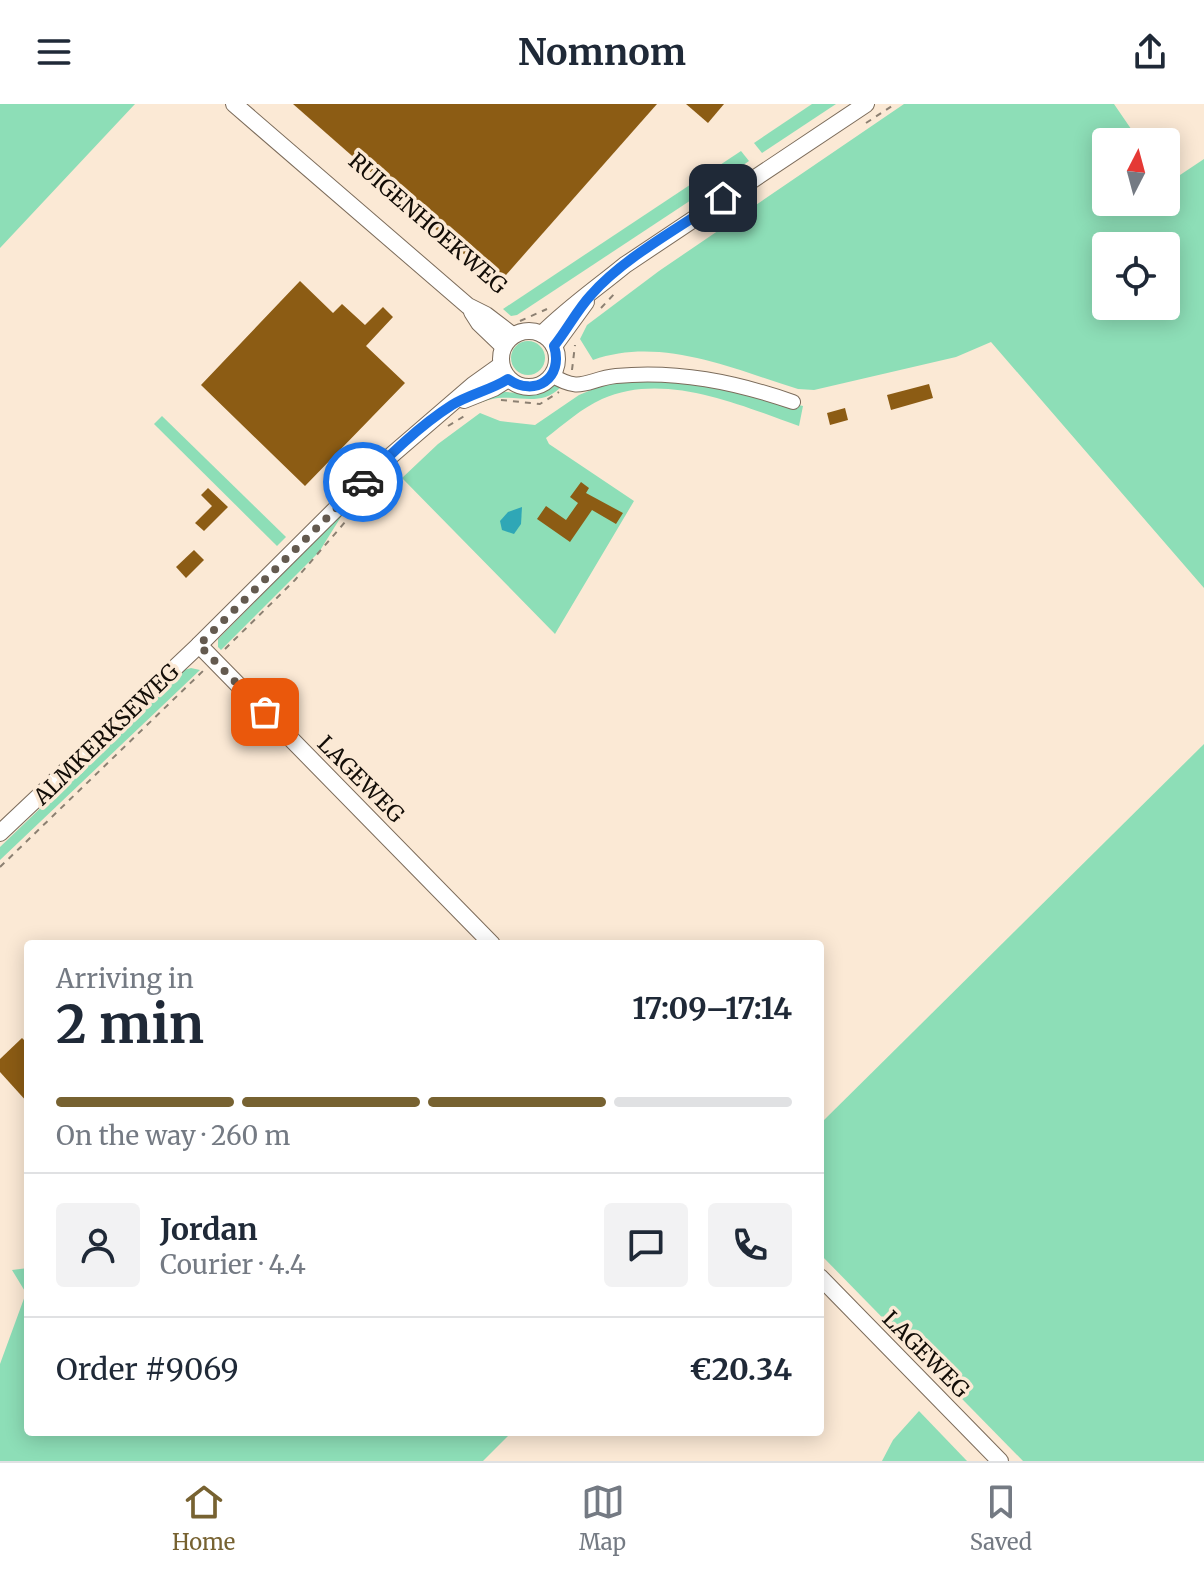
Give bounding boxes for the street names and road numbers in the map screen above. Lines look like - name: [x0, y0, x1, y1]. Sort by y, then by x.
- street label: RUIGENHOEKWEG: [343, 147, 513, 300]
- street label: ALMKERKSEWEG: [27, 657, 185, 811]
- street label: LAGEWEG: [312, 730, 410, 828]
- street label: LAGEWEG: [877, 1305, 975, 1403]

